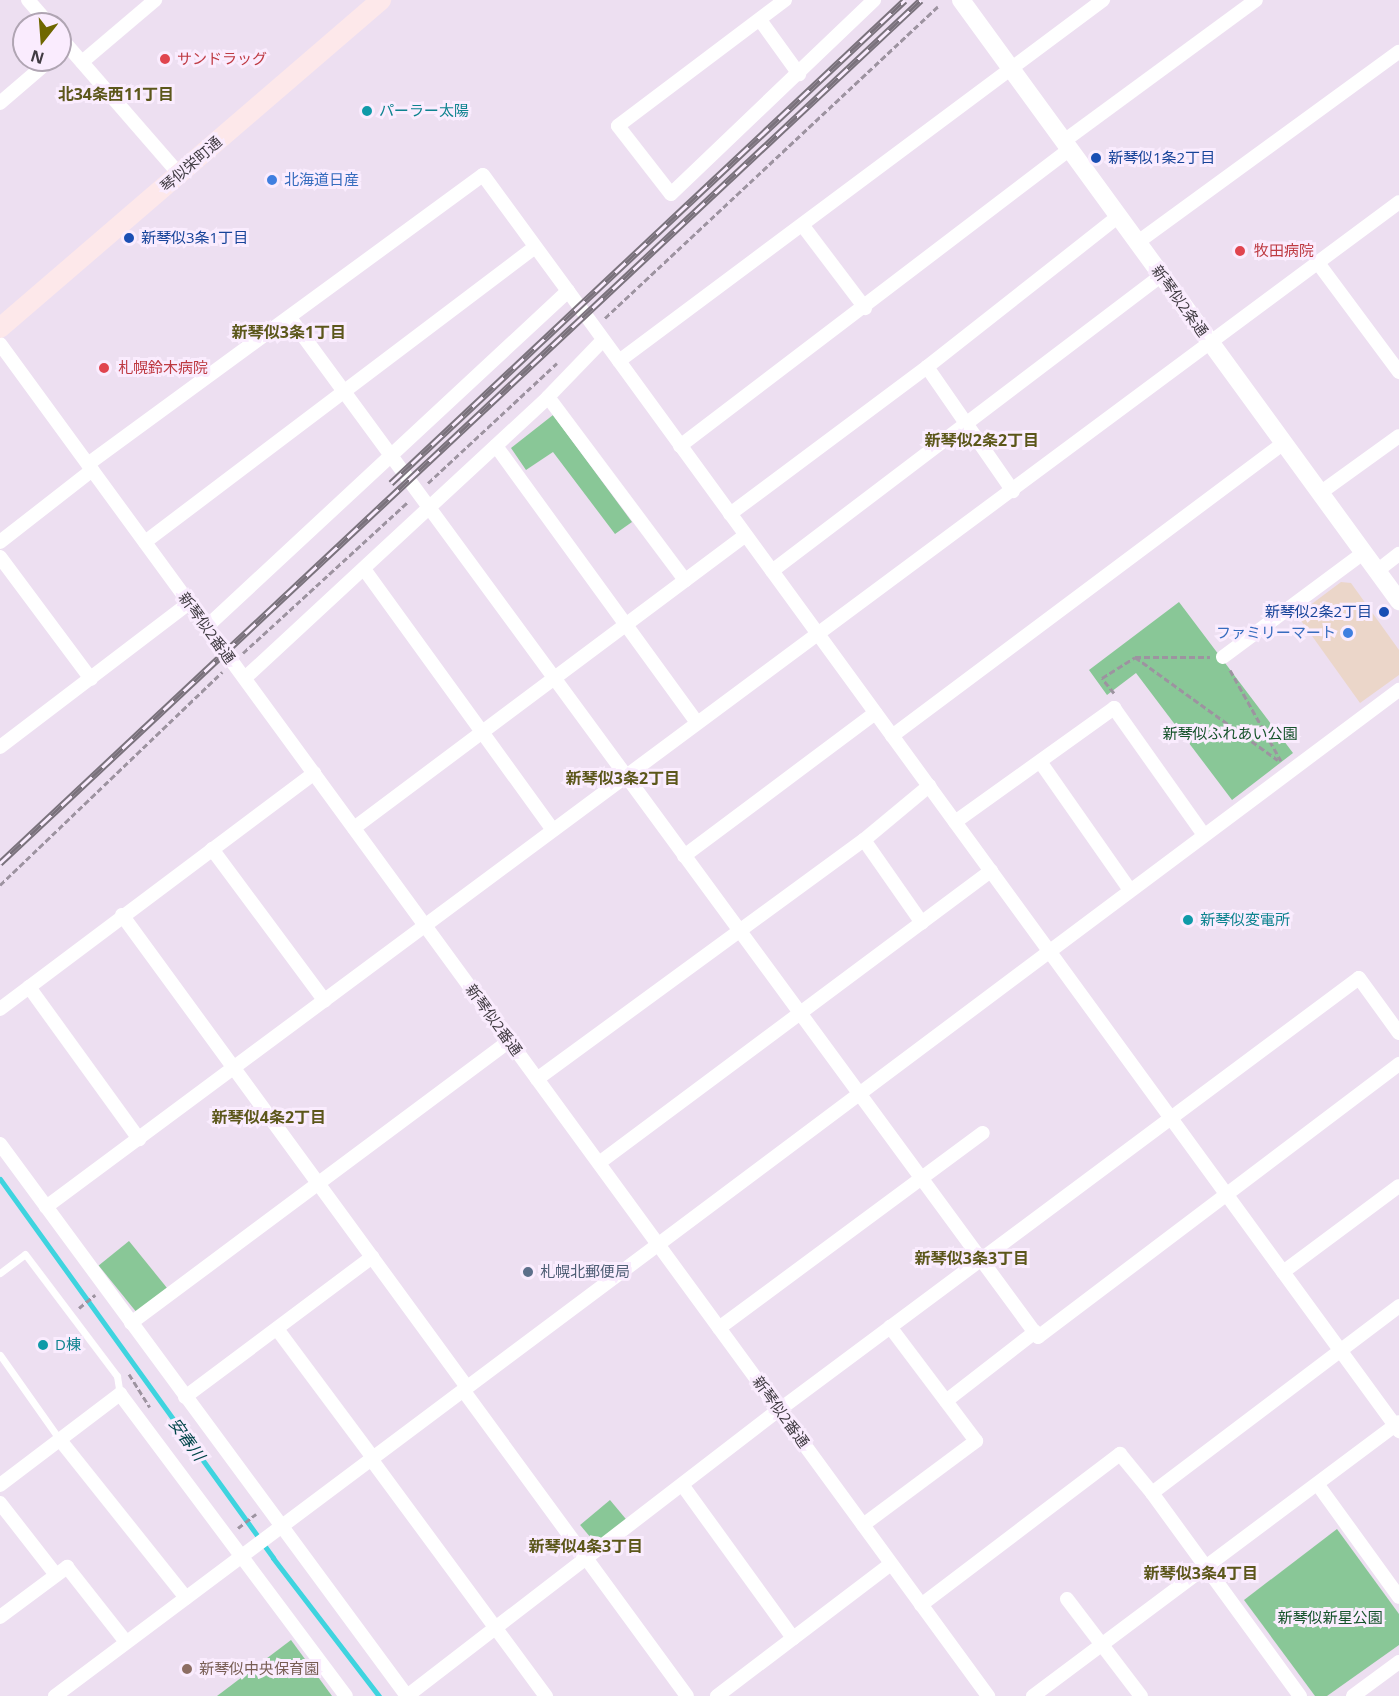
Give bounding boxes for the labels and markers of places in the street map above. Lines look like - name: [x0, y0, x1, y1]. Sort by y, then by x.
- place label: サンドラッグ: [177, 50, 267, 68]
- marker: サンドラッグ: [158, 52, 172, 66]
- place label: パーラー太陽: [379, 102, 469, 120]
- marker: パーラー太陽: [360, 104, 374, 118]
- place label: 新琴似1条2丁目: [1108, 149, 1215, 167]
- marker: 新琴似1条2丁目: [1089, 151, 1103, 165]
- place label: 北海道日産: [284, 171, 359, 189]
- marker: 北海道日産: [265, 173, 279, 187]
- place label: 新琴似3条1丁目: [141, 229, 248, 247]
- marker: 新琴似3条1丁目: [122, 231, 136, 245]
- marker: 牧田病院: [1231, 242, 1249, 260]
- place label: 牧田病院: [1254, 242, 1314, 260]
- marker: 札幌鈴木病院: [95, 359, 113, 377]
- place label: 札幌鈴木病院: [118, 359, 208, 377]
- place label: 新琴似2条2丁目: [1265, 603, 1372, 621]
- marker: 新琴似2条2丁目: [1377, 605, 1391, 619]
- place label: ファミリーマート: [1216, 624, 1336, 642]
- marker: ファミリーマート: [1341, 626, 1355, 640]
- place label: 新琴似変電所: [1200, 911, 1290, 929]
- marker: 新琴似変電所: [1181, 913, 1195, 927]
- place label: 札幌北郵便局: [540, 1263, 630, 1281]
- marker: 札幌北郵便局: [521, 1265, 535, 1279]
- place label: D棟: [55, 1336, 81, 1354]
- marker: D棟: [36, 1338, 50, 1352]
- place label: 新琴似中央保育園: [199, 1660, 319, 1678]
- marker: 新琴似中央保育園: [180, 1662, 194, 1676]

